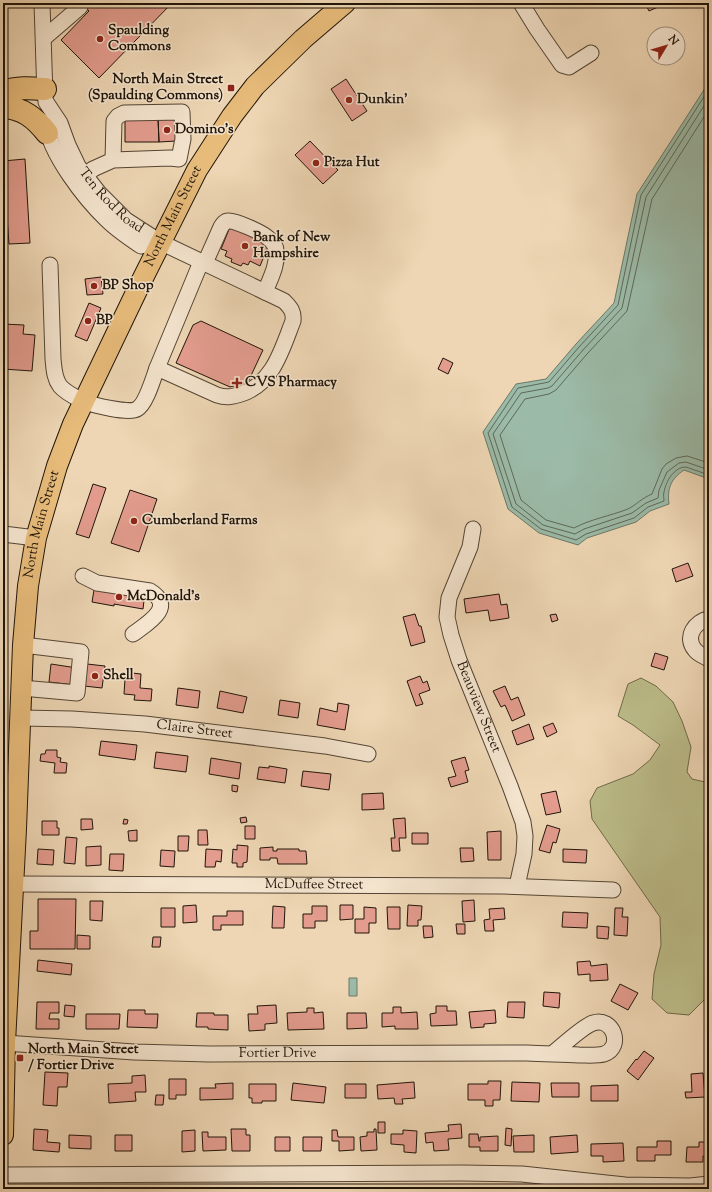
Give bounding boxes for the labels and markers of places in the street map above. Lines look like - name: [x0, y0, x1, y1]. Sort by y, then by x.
- place label: Spaulding Commons: [108, 21, 171, 57]
- marker: Spaulding Commons: [95, 34, 105, 44]
- place label: North Main Street (Spaulding Commons): [88, 70, 223, 106]
- marker: North Main Street (Spaulding Commons): [226, 83, 236, 93]
- place label: Dunkin': [357, 90, 408, 110]
- marker: Dunkin': [344, 95, 354, 105]
- place label: Domino's: [175, 120, 234, 140]
- marker: Domino's: [162, 125, 172, 135]
- place label: Pizza Hut: [324, 153, 380, 173]
- marker: Pizza Hut: [311, 158, 321, 168]
- place label: Bank of New Hampshire: [253, 228, 331, 264]
- marker: Bank of New Hampshire: [240, 241, 250, 251]
- place label: BP Shop: [102, 276, 154, 296]
- marker: BP Shop: [89, 281, 99, 291]
- place label: BP: [96, 311, 113, 331]
- marker: BP: [83, 316, 93, 326]
- place label: CVS Pharmacy: [245, 373, 337, 393]
- marker: CVS Pharmacy: [232, 378, 242, 388]
- place label: Cumberland Farms: [142, 511, 258, 531]
- marker: Cumberland Farms: [129, 516, 139, 526]
- place label: McDonald's: [127, 587, 200, 607]
- marker: McDonald's: [114, 592, 124, 602]
- place label: Shell: [103, 666, 134, 686]
- marker: Shell: [90, 671, 100, 681]
- place label: North Main Street / Fortier Drive: [28, 1040, 139, 1076]
- marker: North Main Street / Fortier Drive: [15, 1053, 25, 1063]

